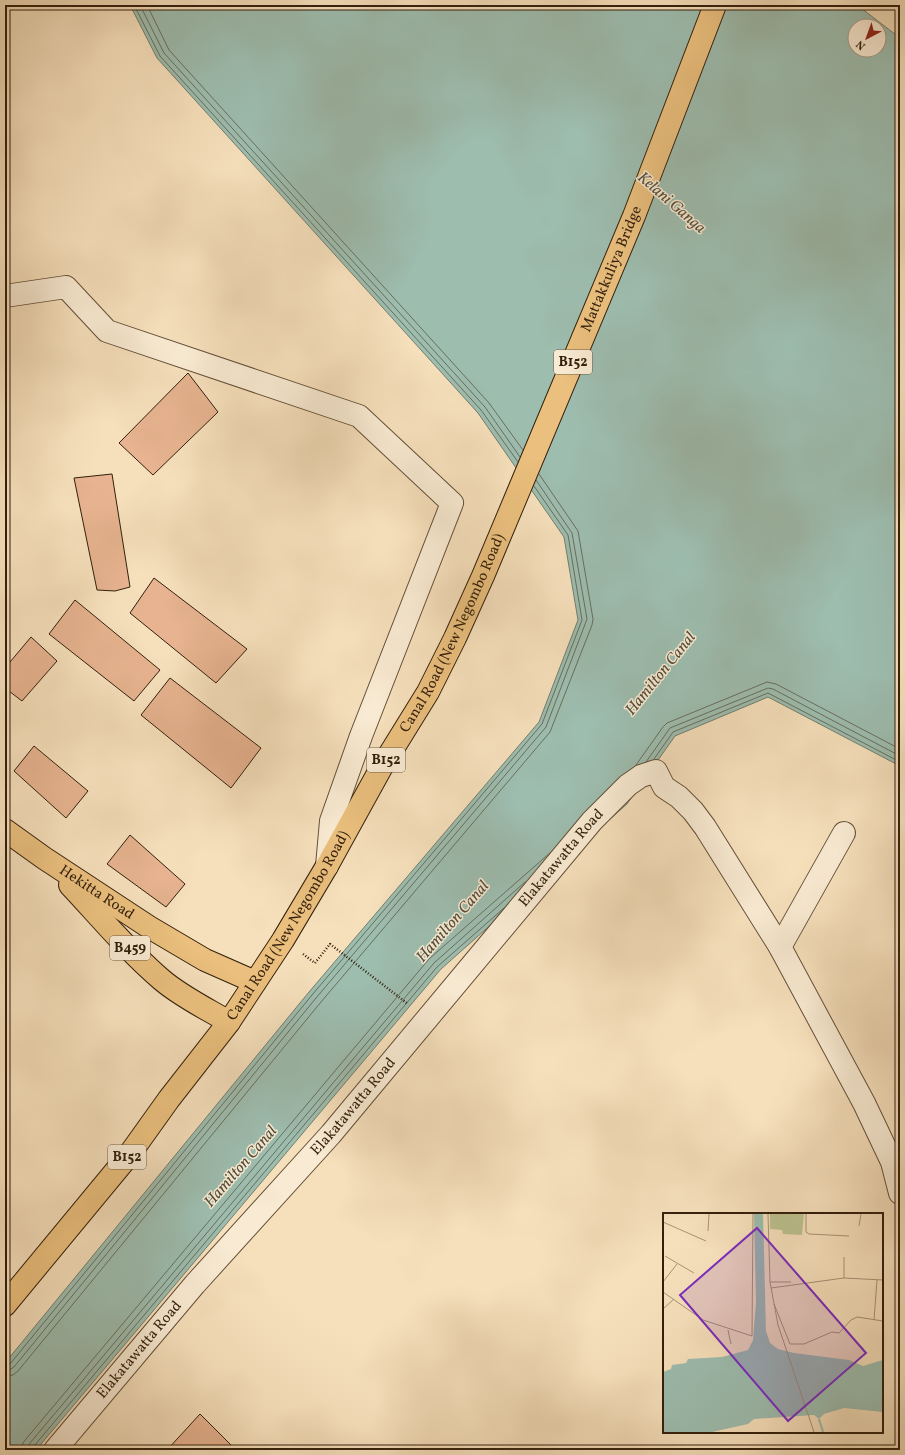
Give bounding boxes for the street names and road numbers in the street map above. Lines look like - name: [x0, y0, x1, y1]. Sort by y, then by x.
- street label: Mattakkuliya Bridge: [576, 203, 647, 335]
- road number: B152: [554, 350, 592, 374]
- street label: Canal Road (New Negombo Road): [395, 531, 510, 737]
- road number: B152: [367, 748, 405, 772]
- street label: Elakatawatta Road: [514, 804, 609, 912]
- street label: Canal Road (New Negombo Road): [222, 827, 355, 1025]
- street label: Hekitta Road: [55, 860, 138, 925]
- road number: B459: [110, 936, 150, 960]
- street label: Elakatawatta Road: [306, 1053, 401, 1160]
- road number: B152: [108, 1145, 146, 1169]
- street label: Elakatawatta Road: [92, 1296, 187, 1403]

